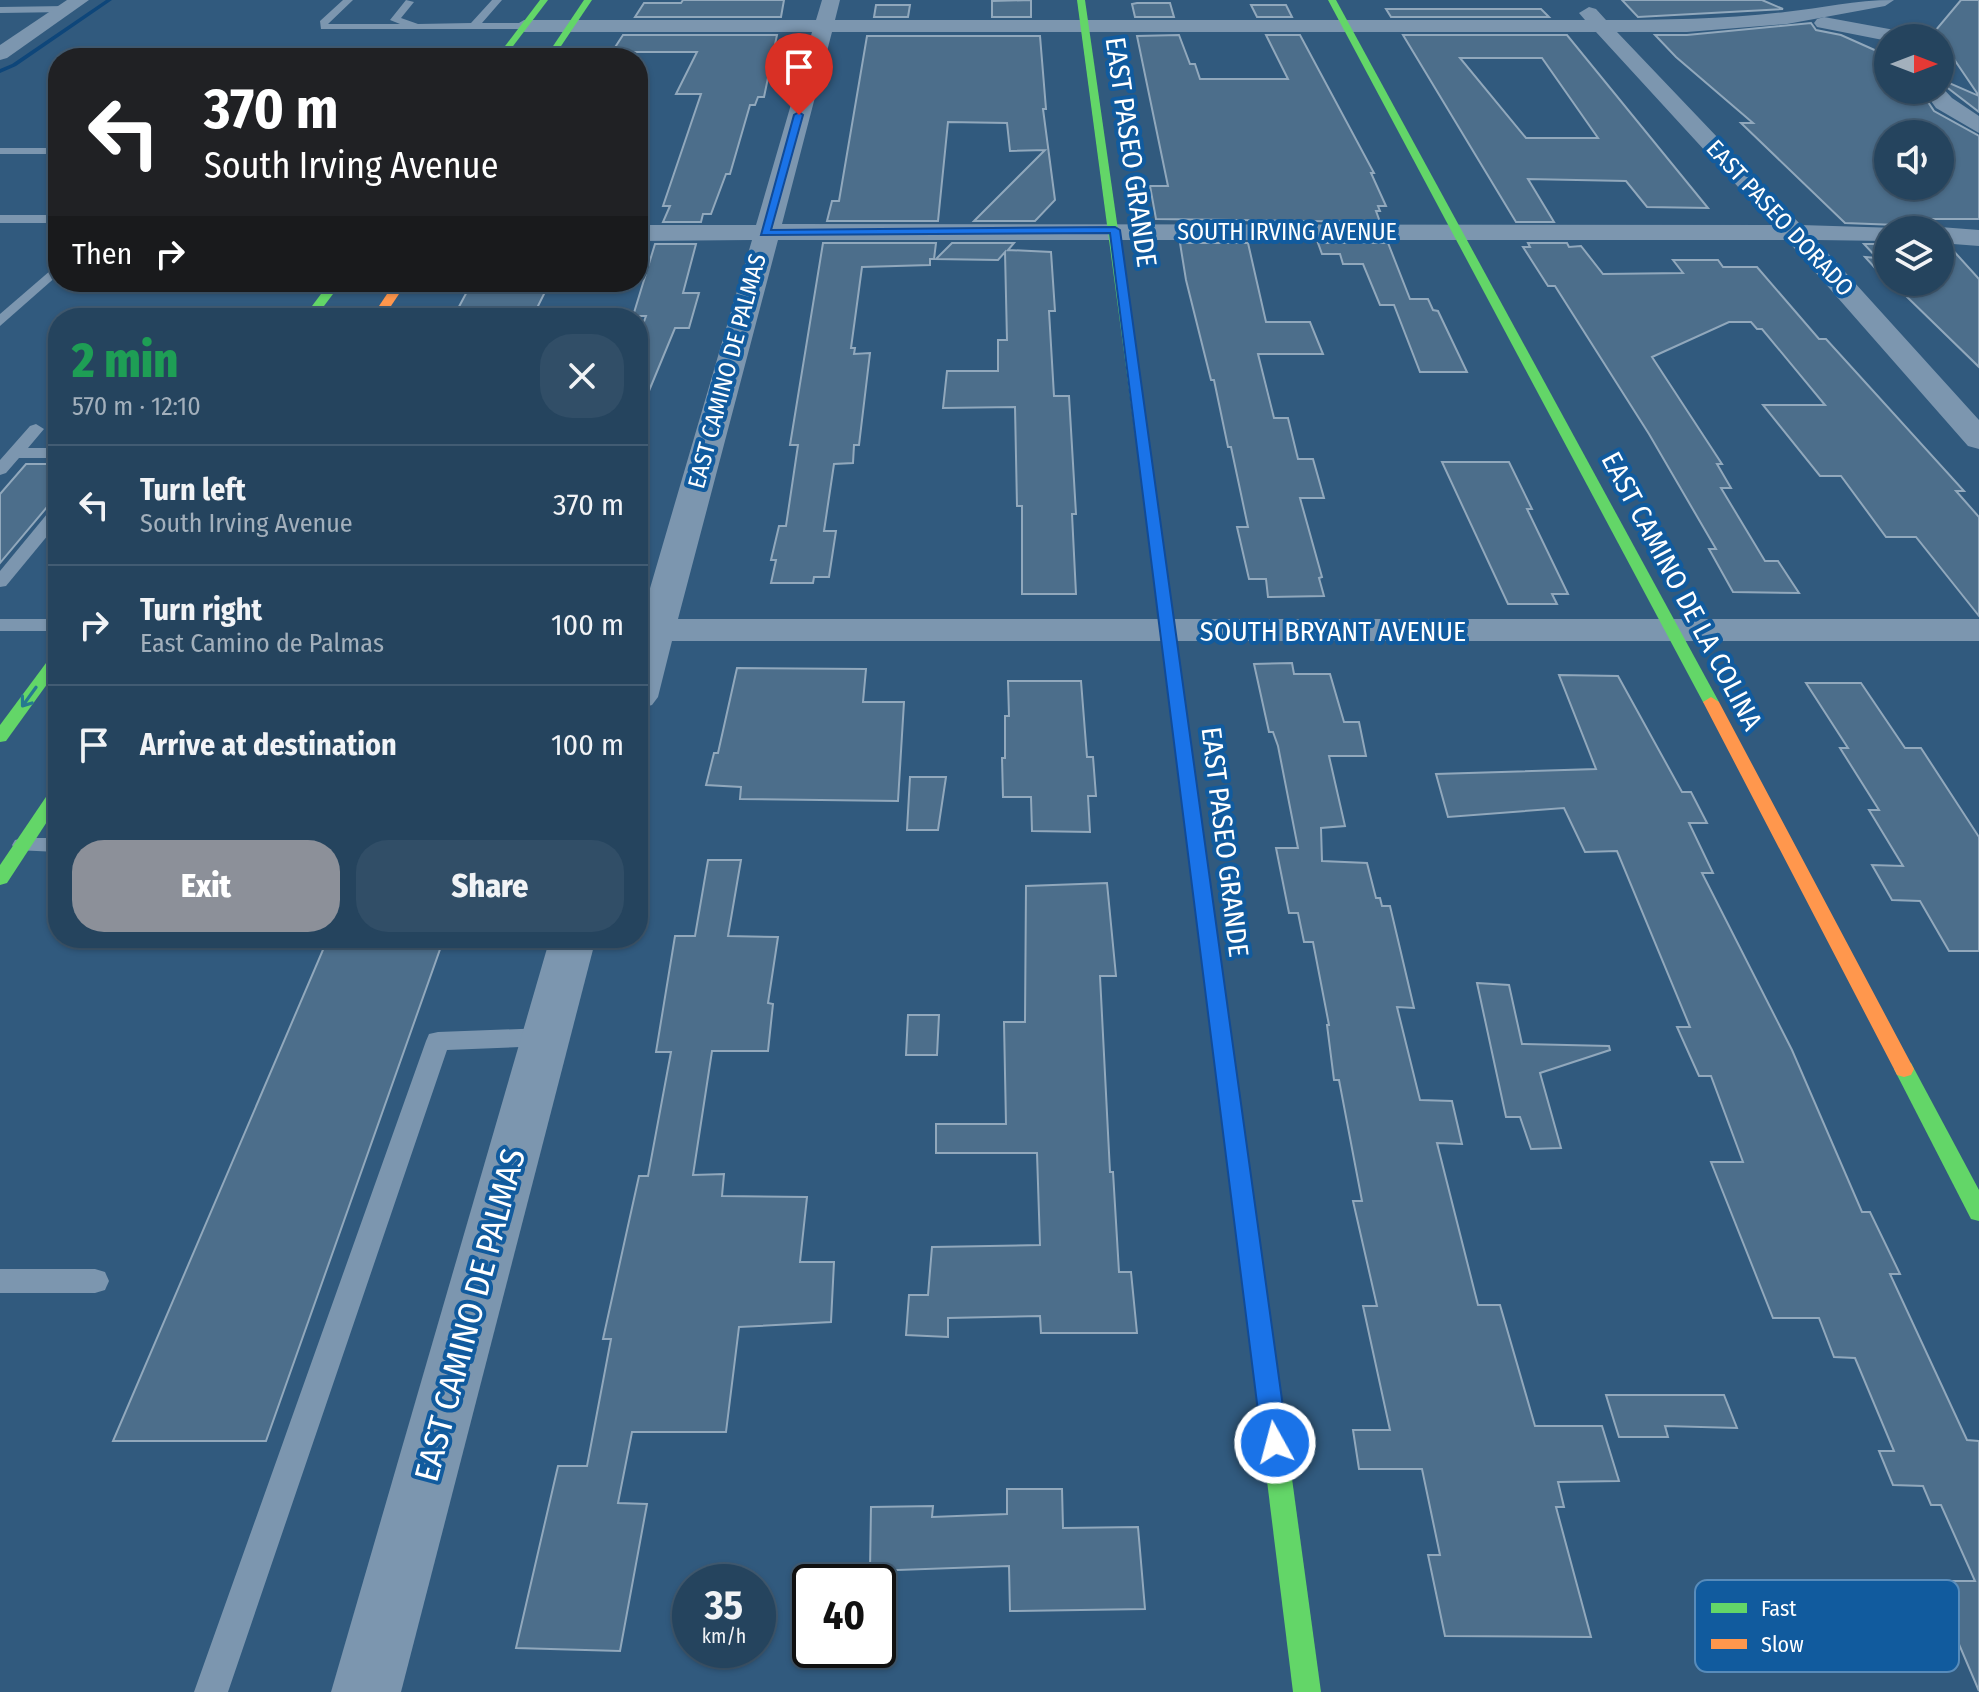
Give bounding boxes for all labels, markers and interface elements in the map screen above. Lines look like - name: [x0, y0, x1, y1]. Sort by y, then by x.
- north arrow: [1874, 24, 1954, 104]
- map controls: [1874, 24, 1954, 296]
- pin: [765, 33, 833, 115]
- street label: EAST PASEO GRANDE: [1099, 35, 1163, 269]
- icon: arrive: [777, 45, 821, 89]
- text: 370 m: [204, 76, 339, 143]
- icon: left: [72, 80, 176, 184]
- button: sound: [1874, 120, 1954, 200]
- street label: EAST PASEO DORADO: [1701, 134, 1859, 302]
- text: South Irving Avenue: [204, 144, 498, 188]
- button: layers: [1874, 216, 1954, 296]
- street label: SOUTH IRVING AVENUE: [1177, 218, 1397, 246]
- icon: right: [148, 232, 192, 276]
- text: Then: [72, 236, 132, 272]
- street label: EAST CAMINO DE PALMAS: [682, 250, 772, 492]
- text: 2 min: [72, 332, 178, 390]
- button: close: [540, 334, 624, 418]
- text: 570 m · 12:10: [72, 391, 201, 422]
- street label: EAST CAMINO DE LA COLINA: [1595, 446, 1770, 736]
- text: Turn left: [140, 472, 246, 508]
- icon: left: [72, 483, 116, 527]
- text: 370 m: [553, 487, 624, 523]
- text: South Irving Avenue: [140, 508, 353, 539]
- text: Turn right: [140, 592, 262, 628]
- icon: right: [72, 603, 116, 647]
- text: 100 m: [551, 607, 624, 643]
- street label: SOUTH BRYANT AVENUE: [1200, 615, 1466, 648]
- text: East Camino de Palmas: [140, 628, 384, 659]
- one-way arrow: [21, 686, 37, 708]
- icon: arrive: [72, 723, 116, 767]
- street label: EAST PASEO GRANDE: [1195, 725, 1255, 959]
- text: Arrive at destination: [140, 727, 397, 763]
- text: 100 m: [551, 727, 624, 763]
- button: Exit: [72, 840, 340, 932]
- button: Share: [356, 840, 624, 932]
- street label: EAST CAMINO DE PALMAS: [406, 1144, 534, 1486]
- position arrow: [1233, 1401, 1317, 1485]
- speed limit sign: 40: [792, 1564, 896, 1668]
- legend: [1695, 1580, 1959, 1672]
- text: 35: [705, 1582, 743, 1630]
- text: Fast: [1761, 1595, 1797, 1622]
- text: km/h: [702, 1624, 746, 1648]
- text: Slow: [1761, 1631, 1804, 1658]

